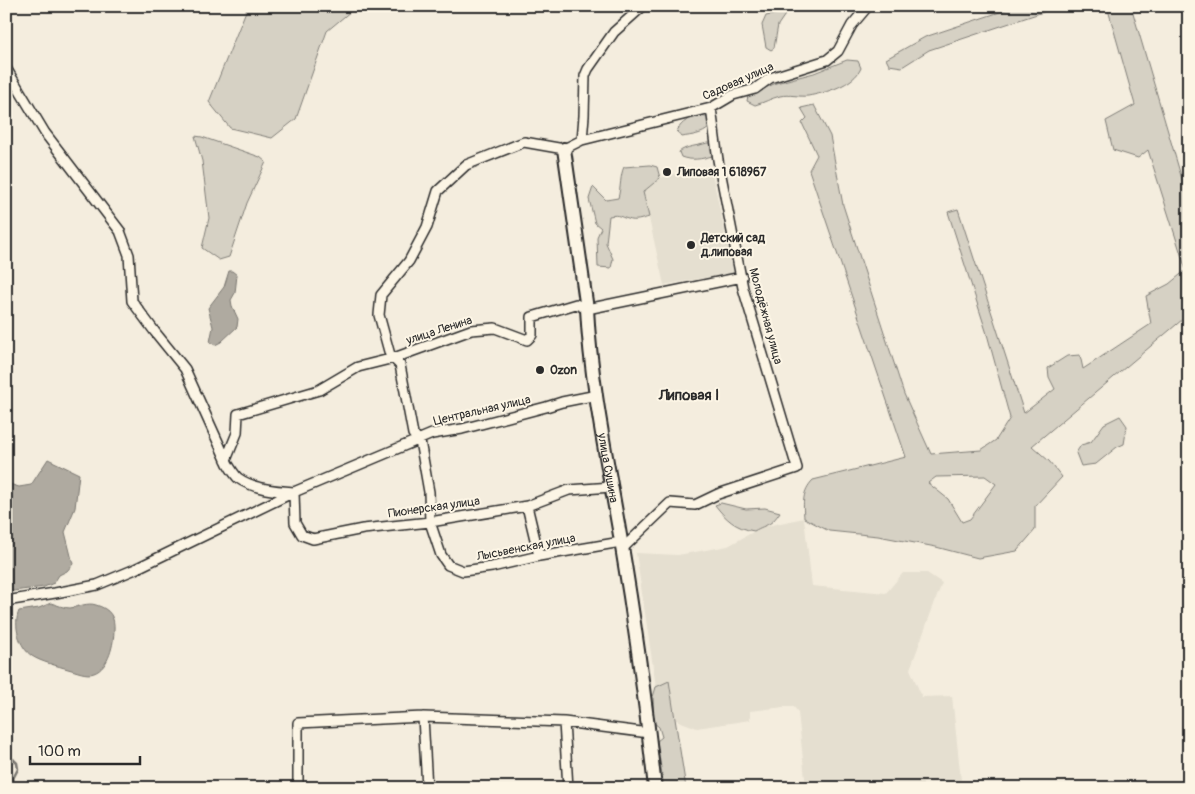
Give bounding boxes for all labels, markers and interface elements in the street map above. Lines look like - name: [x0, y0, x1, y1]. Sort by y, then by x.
- street label: Садовая улица: [700, 59, 776, 104]
- place label: Липовая 1 618967: [676, 165, 767, 180]
- marker: Липовая 1 618967: [661, 166, 673, 178]
- place label: Детский сад д.липовая: [700, 231, 766, 260]
- marker: Детский сад д.липовая: [685, 239, 697, 251]
- street label: Молодёжная улица: [745, 266, 786, 366]
- street label: улица Ленина: [403, 313, 474, 349]
- place label: Ozon: [550, 363, 577, 378]
- marker: Ozon: [534, 364, 546, 376]
- district label: Липовая I: [658, 386, 719, 405]
- street label: Центральная улица: [432, 392, 533, 429]
- street label: улица Сушина: [594, 431, 621, 504]
- street label: Пионерская улица: [387, 494, 481, 521]
- street label: Лысьвенская улица: [474, 530, 577, 565]
- scale bar: [30, 734, 140, 766]
- text: 100 m: [38, 742, 81, 761]

